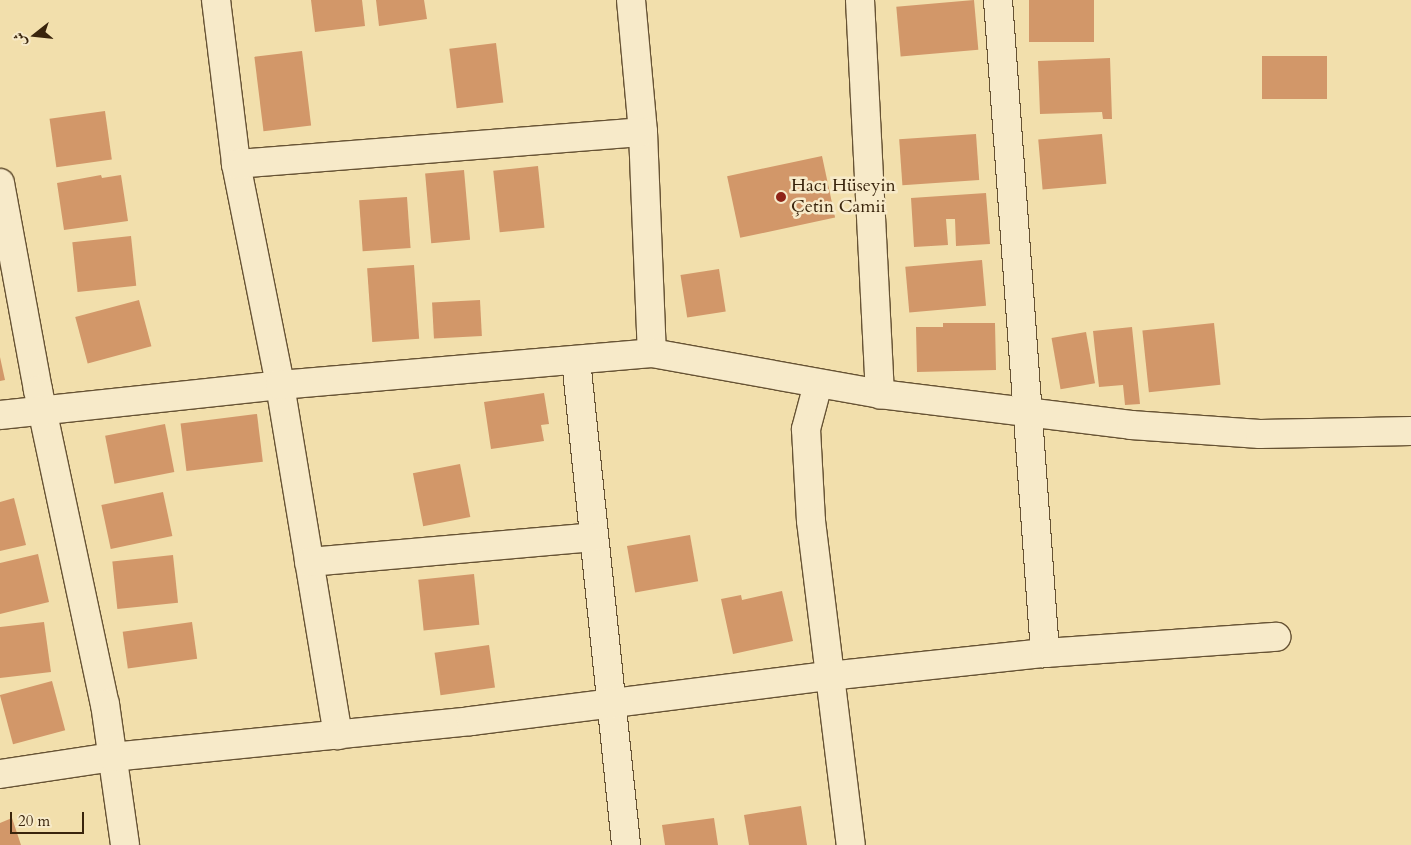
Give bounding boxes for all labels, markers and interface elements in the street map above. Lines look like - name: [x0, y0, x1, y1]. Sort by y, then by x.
- north arrow: [10, 10, 60, 60]
- text: ش: [9, 30, 31, 49]
- place label: Hacı Hüseyin Çetin Camii: [791, 176, 896, 218]
- marker: Hacı Hüseyin Çetin Camii: [775, 191, 787, 203]
- scale bar: [12, 802, 86, 834]
- text: 20 m: [18, 811, 50, 831]

